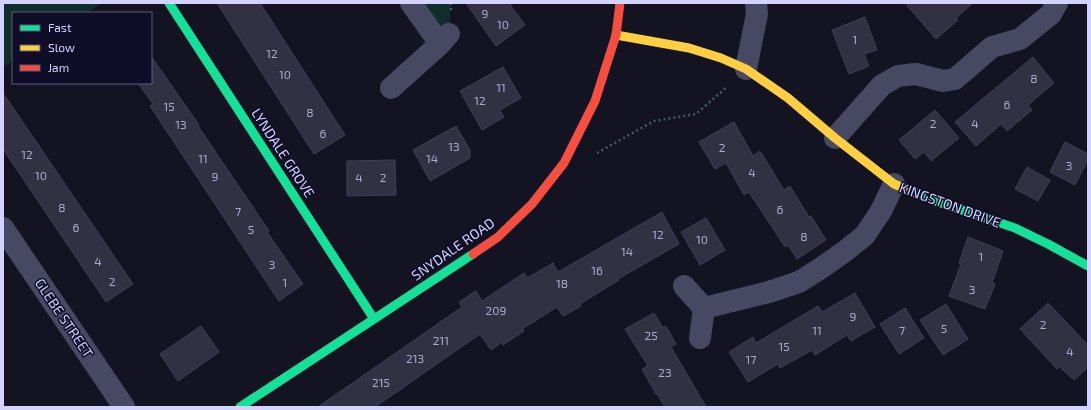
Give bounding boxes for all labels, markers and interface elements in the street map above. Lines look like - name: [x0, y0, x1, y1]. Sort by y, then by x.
- house number: 9: [482, 6, 489, 20]
- legend: [12, 12, 152, 84]
- house number: 10: [497, 17, 509, 31]
- text: Fast: [48, 20, 72, 34]
- house number: 1: [853, 32, 857, 46]
- text: Slow: [48, 40, 75, 54]
- house number: 12: [266, 46, 278, 60]
- text: Jam: [48, 60, 69, 74]
- house number: 10: [279, 67, 291, 81]
- house number: 8: [1030, 71, 1038, 85]
- house number: 11: [496, 80, 506, 94]
- house number: 12: [474, 93, 486, 107]
- house number: 6: [1004, 97, 1011, 111]
- house number: 15: [163, 99, 175, 113]
- street label: LYNDALE GROVE: [248, 105, 319, 201]
- house number: 8: [306, 105, 314, 119]
- house number: 2: [930, 116, 937, 130]
- house number: 4: [971, 116, 979, 130]
- house number: 13: [175, 117, 187, 131]
- house number: 6: [320, 126, 327, 140]
- house number: 13: [448, 139, 460, 153]
- house number: 2: [719, 140, 726, 154]
- house number: 12: [21, 147, 33, 161]
- house number: 11: [198, 151, 208, 165]
- house number: 14: [426, 151, 438, 165]
- house number: 3: [1066, 158, 1072, 172]
- house number: 4: [748, 165, 756, 179]
- house number: 10: [35, 168, 47, 182]
- house number: 9: [212, 169, 219, 183]
- house number: 4: [355, 170, 363, 184]
- house number: 2: [380, 170, 387, 184]
- street label: KINGSTON DRIVE: [897, 178, 1003, 231]
- house number: 8: [58, 200, 66, 214]
- house number: 6: [777, 202, 784, 216]
- house number: 7: [235, 204, 241, 218]
- street label: SNYDALE ROAD: [408, 214, 498, 284]
- house number: 6: [73, 220, 80, 234]
- house number: 5: [248, 222, 254, 236]
- house number: 12: [652, 227, 664, 241]
- house number: 8: [800, 229, 808, 243]
- house number: 10: [696, 232, 708, 246]
- house number: 14: [621, 244, 633, 258]
- house number: 1: [979, 249, 983, 263]
- house number: 4: [94, 254, 102, 268]
- house number: 3: [269, 257, 275, 271]
- house number: 16: [591, 263, 603, 277]
- house number: 2: [109, 274, 116, 288]
- street label: GLEBE STREET: [32, 275, 97, 361]
- house number: 1: [283, 275, 287, 289]
- house number: 18: [556, 276, 568, 290]
- house number: 3: [969, 282, 975, 296]
- house number: 209: [486, 303, 507, 317]
- house number: 9: [850, 309, 857, 323]
- house number: 2: [1040, 317, 1047, 331]
- house number: 5: [941, 321, 947, 335]
- house number: 11: [812, 323, 822, 337]
- house number: 7: [899, 323, 905, 337]
- house number: 25: [644, 328, 658, 342]
- house number: 211: [433, 333, 449, 347]
- house number: 15: [778, 339, 790, 353]
- house number: 4: [1066, 344, 1074, 358]
- house number: 213: [406, 351, 424, 365]
- house number: 17: [746, 352, 756, 366]
- house number: 23: [658, 365, 672, 379]
- house number: 215: [372, 375, 390, 389]

